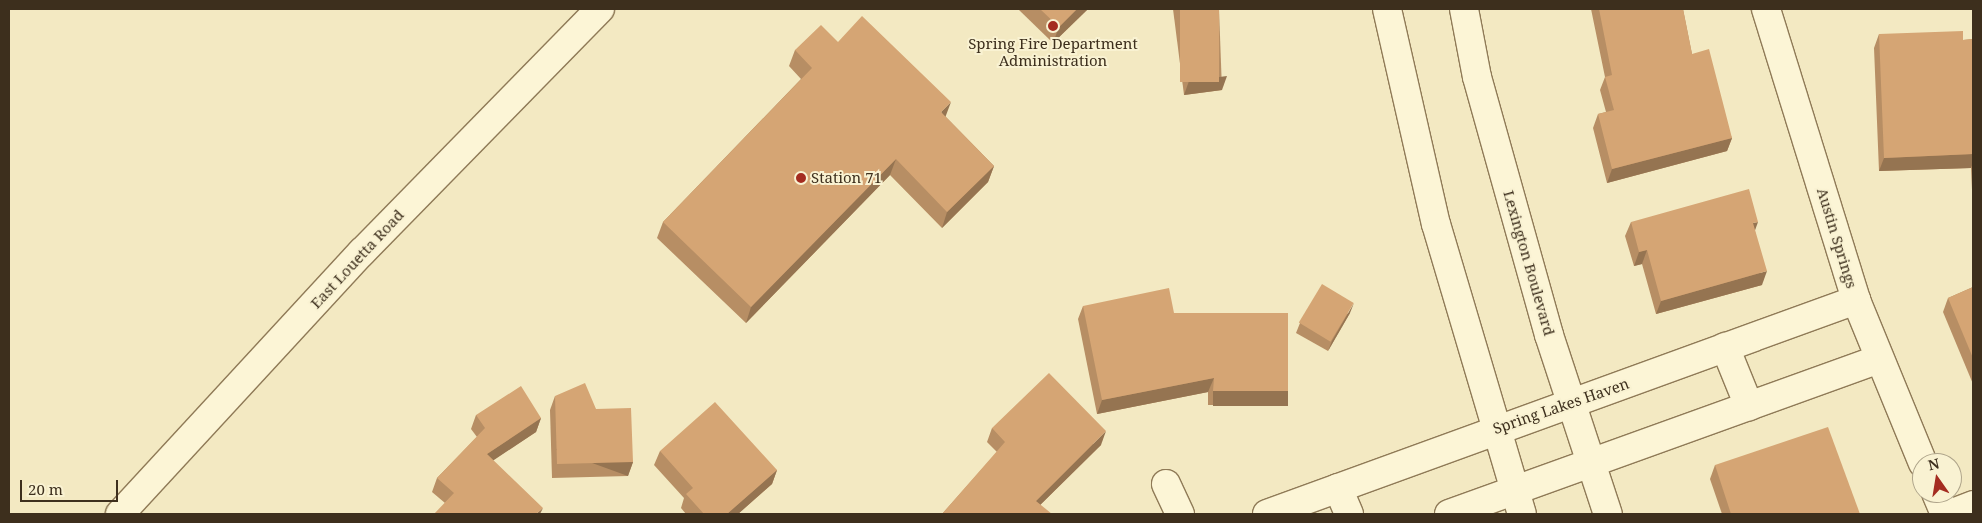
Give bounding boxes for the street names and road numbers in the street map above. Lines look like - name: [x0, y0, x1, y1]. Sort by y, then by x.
- street label: Austin Springs: [1813, 186, 1861, 290]
- street label: Lexington Boulevard: [1500, 188, 1558, 338]
- street label: East Louetta Road: [307, 206, 407, 312]
- street label: Spring Lakes Haven: [1491, 374, 1631, 438]

